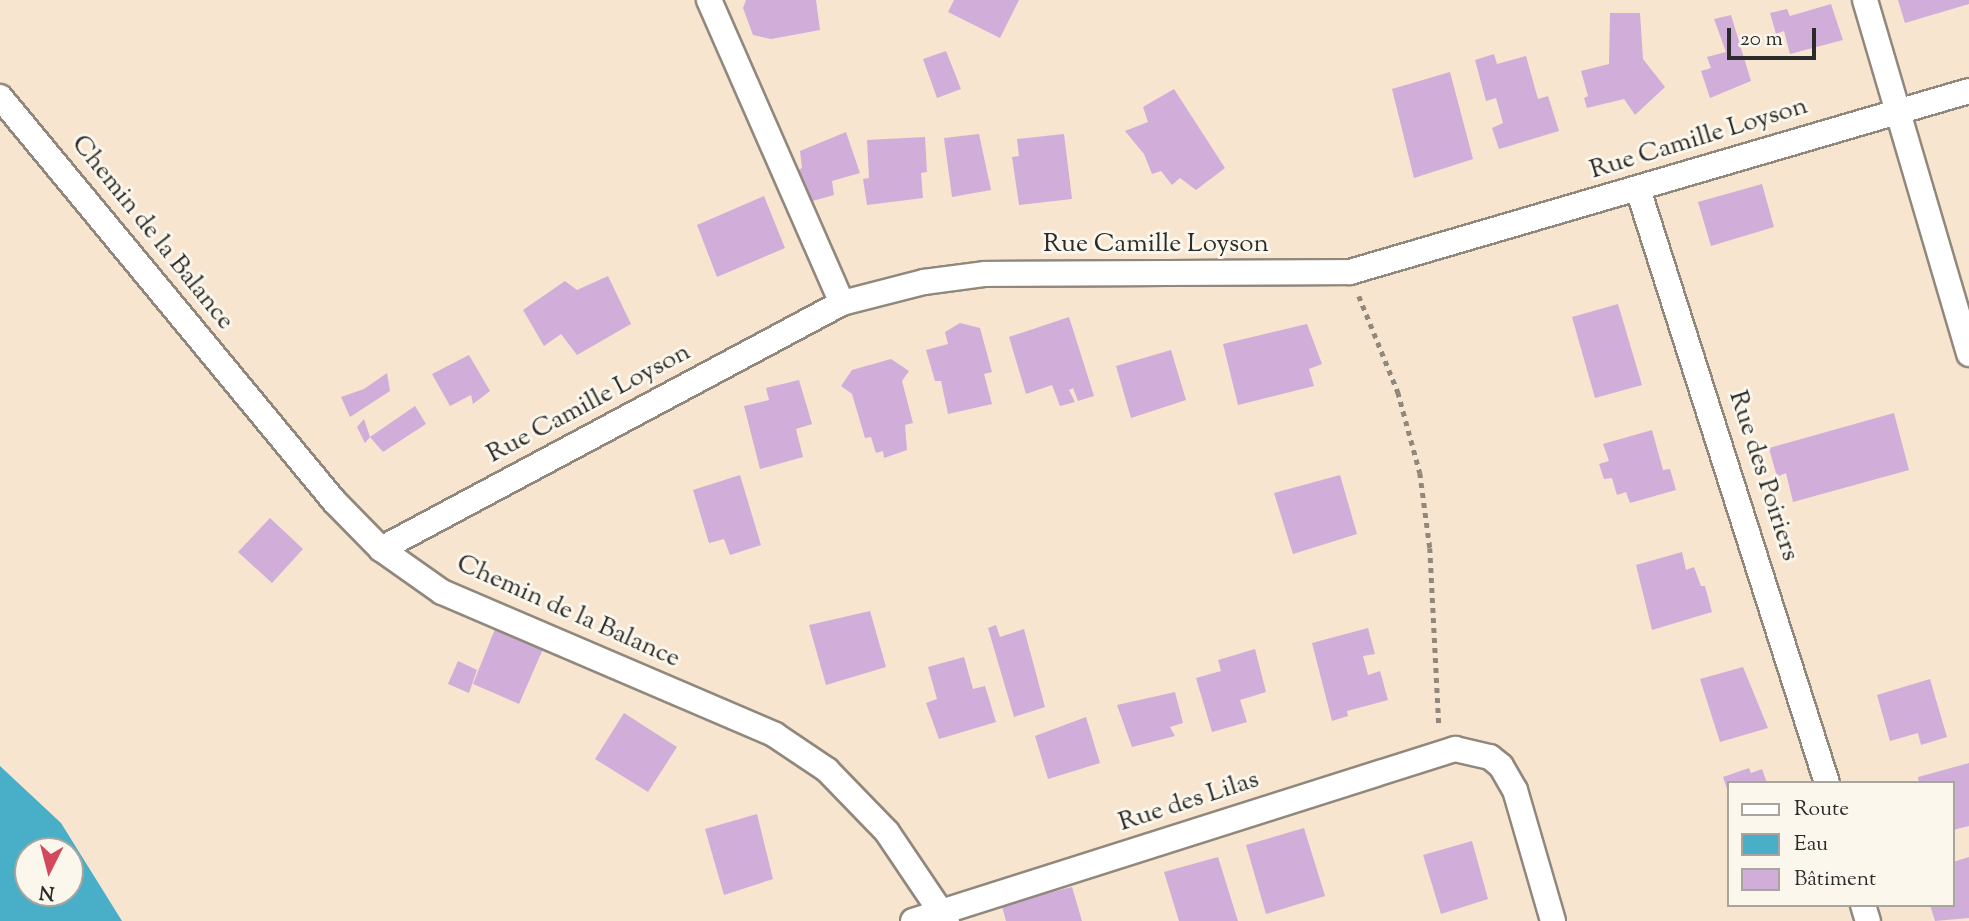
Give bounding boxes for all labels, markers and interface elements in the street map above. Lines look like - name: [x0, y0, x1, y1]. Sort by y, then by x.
- scale bar: [1731, 14, 1820, 58]
- text: 20 m: [1740, 25, 1783, 55]
- street label: Rue Camille Loyson: [1586, 91, 1812, 187]
- street label: Chemin de la Balance: [64, 129, 240, 337]
- street label: Rue Camille Loyson: [1043, 229, 1269, 261]
- street label: Rue Camille Loyson: [482, 337, 696, 471]
- street label: Rue des Poiriers: [1721, 387, 1805, 565]
- street label: Chemin de la Balance: [451, 549, 685, 675]
- street label: Rue des Lilas: [1115, 765, 1263, 839]
- legend: [1728, 781, 1955, 907]
- text: Route: [1794, 795, 1849, 825]
- text: Eau: [1794, 830, 1828, 860]
- north arrow: [14, 837, 84, 907]
- text: Bâtiment: [1794, 865, 1876, 895]
- text: N: [38, 877, 56, 906]

